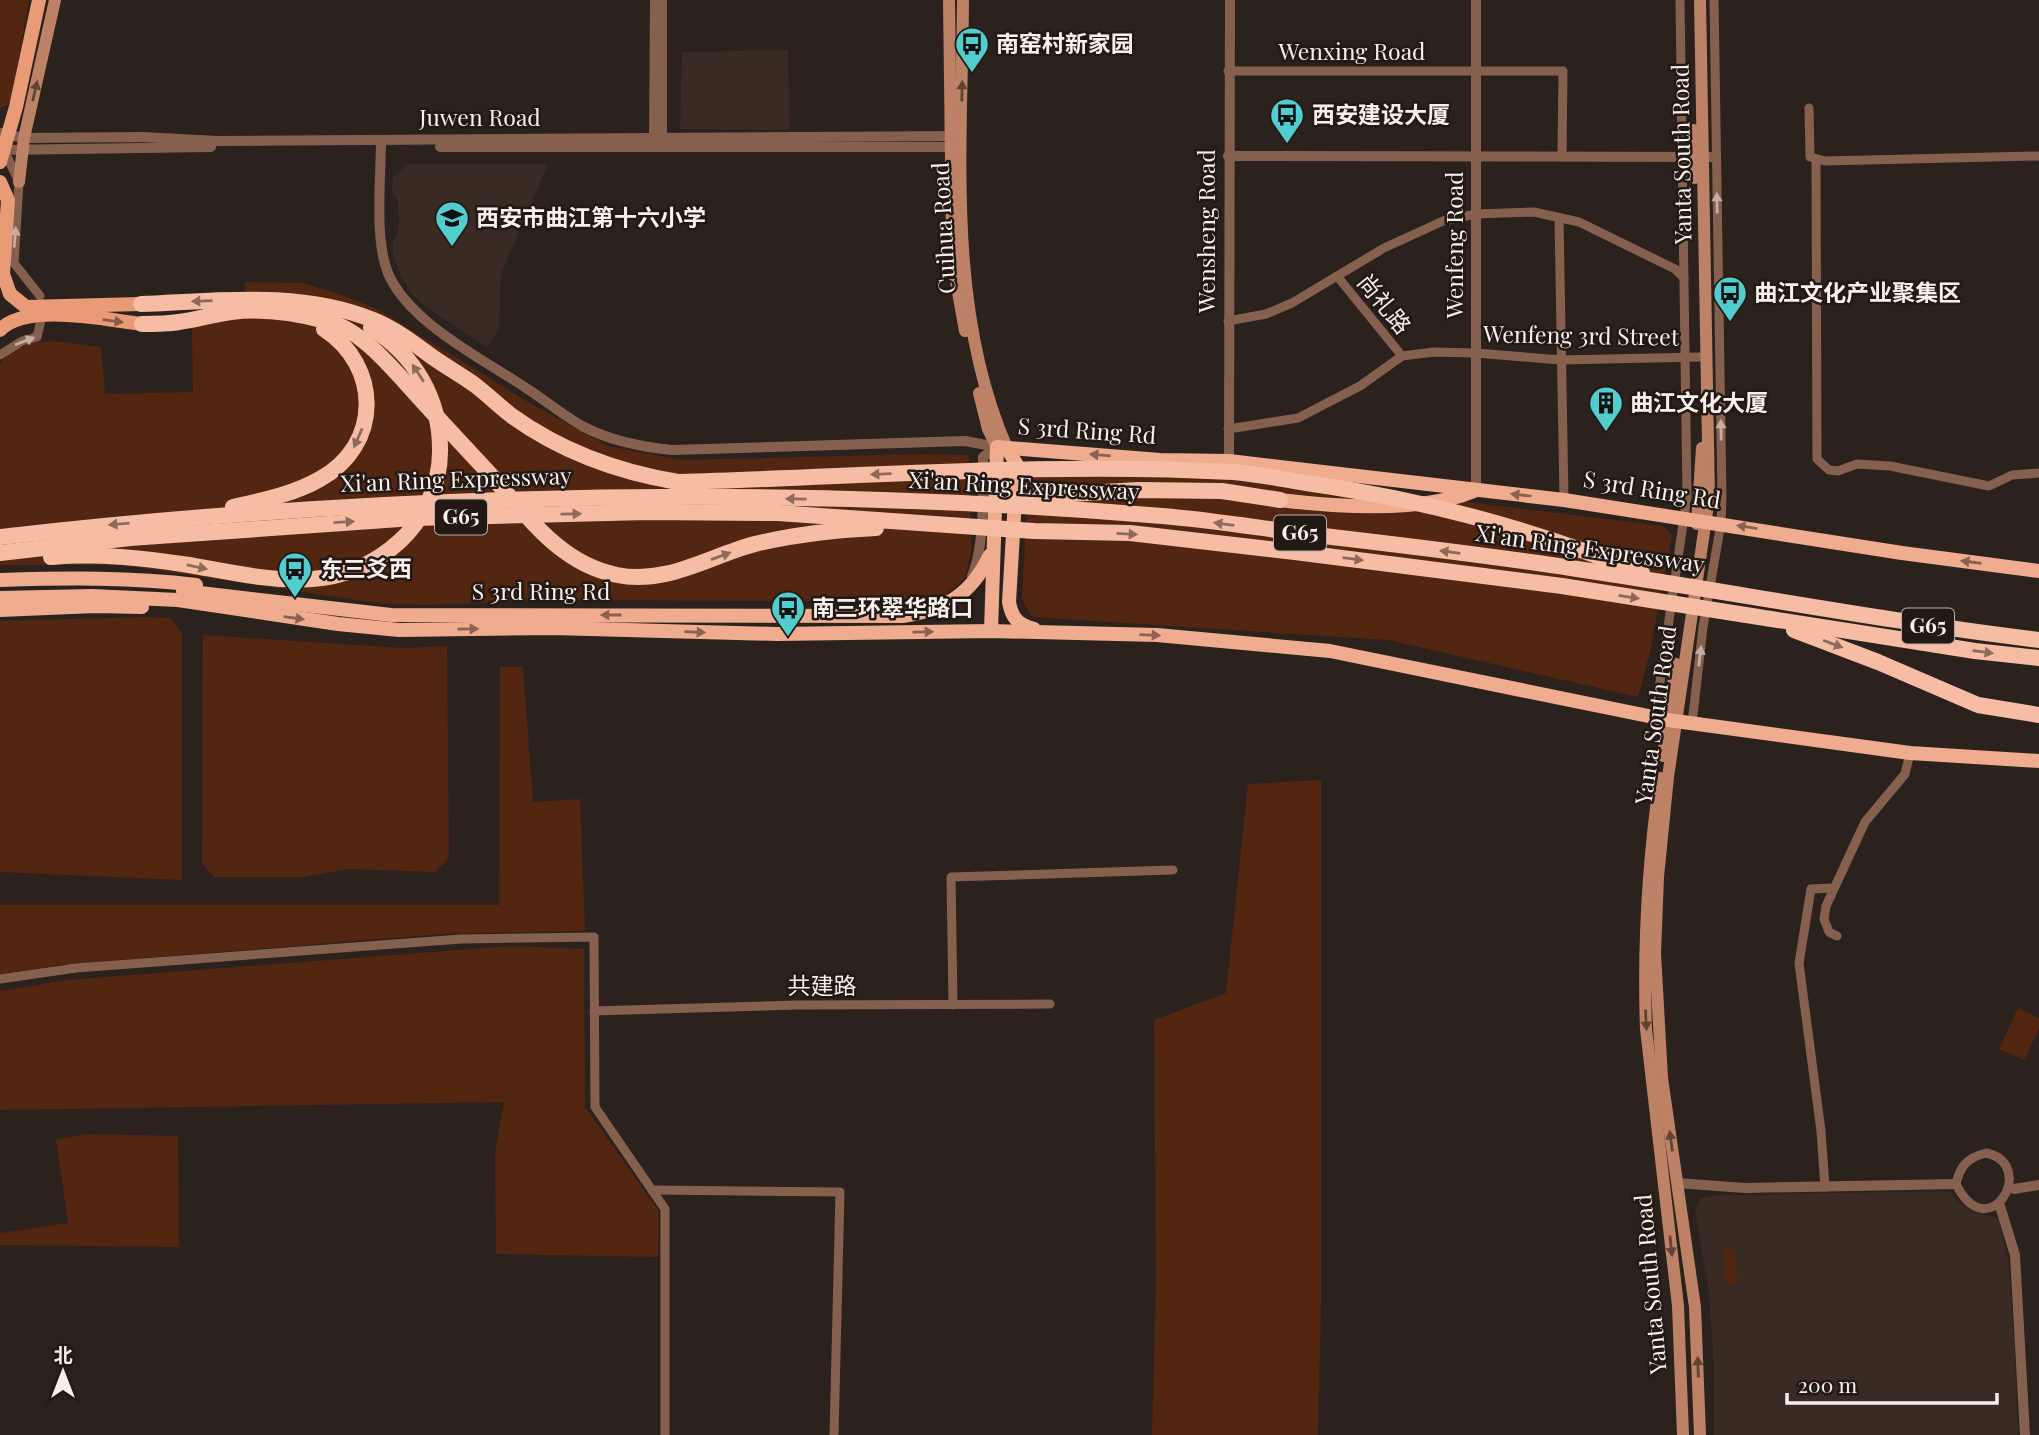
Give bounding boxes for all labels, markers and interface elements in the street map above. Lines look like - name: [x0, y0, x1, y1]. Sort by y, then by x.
- bus stop icon: 南窑村新家园: [953, 25, 991, 74]
- place label: 南窑村新家园: [996, 27, 1134, 58]
- street label: Wenxing Road: [1278, 35, 1425, 66]
- street label: Yanta South Road: [1663, 64, 1698, 246]
- one-way arrow: [29, 80, 40, 102]
- one-way arrow: [956, 80, 968, 102]
- bus stop icon: 西安建设大厦: [1268, 96, 1306, 145]
- place label: 西安建设大厦: [1312, 98, 1450, 129]
- street label: Juwen Road: [418, 101, 541, 132]
- street label: Wensheng Road: [1190, 149, 1221, 314]
- street label: Cuihua Road: [924, 161, 961, 295]
- street label: Wenfeng Road: [1438, 171, 1469, 320]
- one-way arrow: [1711, 192, 1723, 214]
- school or university icon: 西安市曲江第十六小学: [433, 199, 471, 248]
- place label: 西安市曲江第十六小学: [476, 201, 706, 232]
- one-way arrow: [10, 226, 21, 248]
- street label: 尚礼路: [1351, 266, 1419, 340]
- bus stop icon: 曲江文化产业聚集区: [1711, 274, 1749, 323]
- place label: 曲江文化产业聚集区: [1754, 276, 1961, 307]
- one-way arrow: [191, 296, 213, 307]
- one-way arrow: [102, 316, 124, 327]
- street label: Wenfeng 3rd Street: [1482, 317, 1680, 352]
- one-way arrow: [15, 335, 36, 346]
- one-way arrow: [411, 363, 424, 383]
- building icon: 曲江文化大厦: [1587, 384, 1625, 433]
- place label: 曲江文化大厦: [1630, 386, 1768, 417]
- street label: S 3rd Ring Rd: [1017, 409, 1157, 450]
- one-way arrow: [1715, 419, 1727, 441]
- one-way arrow: [352, 428, 364, 448]
- one-way arrow: [1089, 449, 1111, 460]
- street label: Xi'an Ring Expressway: [340, 459, 572, 498]
- street label: S 3rd Ring Rd: [1581, 462, 1723, 515]
- street label: Xi'an Ring Expressway: [908, 463, 1141, 506]
- one-way arrow: [869, 469, 891, 480]
- one-way arrow: [1510, 489, 1532, 500]
- one-way arrow: [785, 493, 807, 505]
- road number: G65: [435, 500, 487, 534]
- one-way arrow: [561, 508, 583, 520]
- one-way arrow: [333, 516, 355, 527]
- road number: G65: [1274, 516, 1326, 550]
- street label: Xi'an Ring Expressway: [1474, 516, 1707, 579]
- one-way arrow: [1213, 518, 1235, 529]
- one-way arrow: [108, 519, 130, 530]
- one-way arrow: [1735, 521, 1757, 532]
- one-way arrow: [1116, 528, 1138, 539]
- one-way arrow: [1438, 546, 1460, 557]
- bus stop icon: 东三爻西: [276, 550, 314, 599]
- one-way arrow: [711, 550, 732, 561]
- place label: 东三爻西: [320, 552, 412, 583]
- one-way arrow: [1342, 554, 1364, 565]
- one-way arrow: [1960, 557, 1982, 568]
- one-way arrow: [186, 562, 208, 573]
- street label: S 3rd Ring Rd: [472, 575, 610, 606]
- bus stop icon: 南三环翠华路口: [769, 589, 807, 638]
- place label: 南三环翠华路口: [812, 591, 973, 622]
- one-way arrow: [1618, 592, 1640, 603]
- road number: G65: [1902, 608, 1954, 644]
- one-way arrow: [599, 609, 621, 621]
- one-way arrow: [283, 612, 305, 623]
- one-way arrow: [457, 623, 479, 635]
- street label: Yanta South Road: [1626, 623, 1682, 807]
- one-way arrow: [684, 626, 706, 638]
- one-way arrow: [912, 626, 934, 638]
- one-way arrow: [1139, 630, 1161, 641]
- one-way arrow: [1823, 639, 1844, 650]
- one-way arrow: [1694, 645, 1705, 667]
- one-way arrow: [1972, 646, 1994, 657]
- street label: 共建路: [788, 969, 857, 1000]
- one-way arrow: [1640, 1009, 1651, 1031]
- one-way arrow: [1665, 1130, 1676, 1152]
- street label: Yanta South Road: [1626, 1193, 1673, 1376]
- one-way arrow: [1665, 1235, 1676, 1257]
- north arrow: [28, 1337, 98, 1407]
- text: 北: [53, 1341, 73, 1367]
- one-way arrow: [1692, 1356, 1703, 1378]
- scale bar: [1787, 1362, 1997, 1406]
- text: 200 m: [1798, 1370, 1857, 1398]

